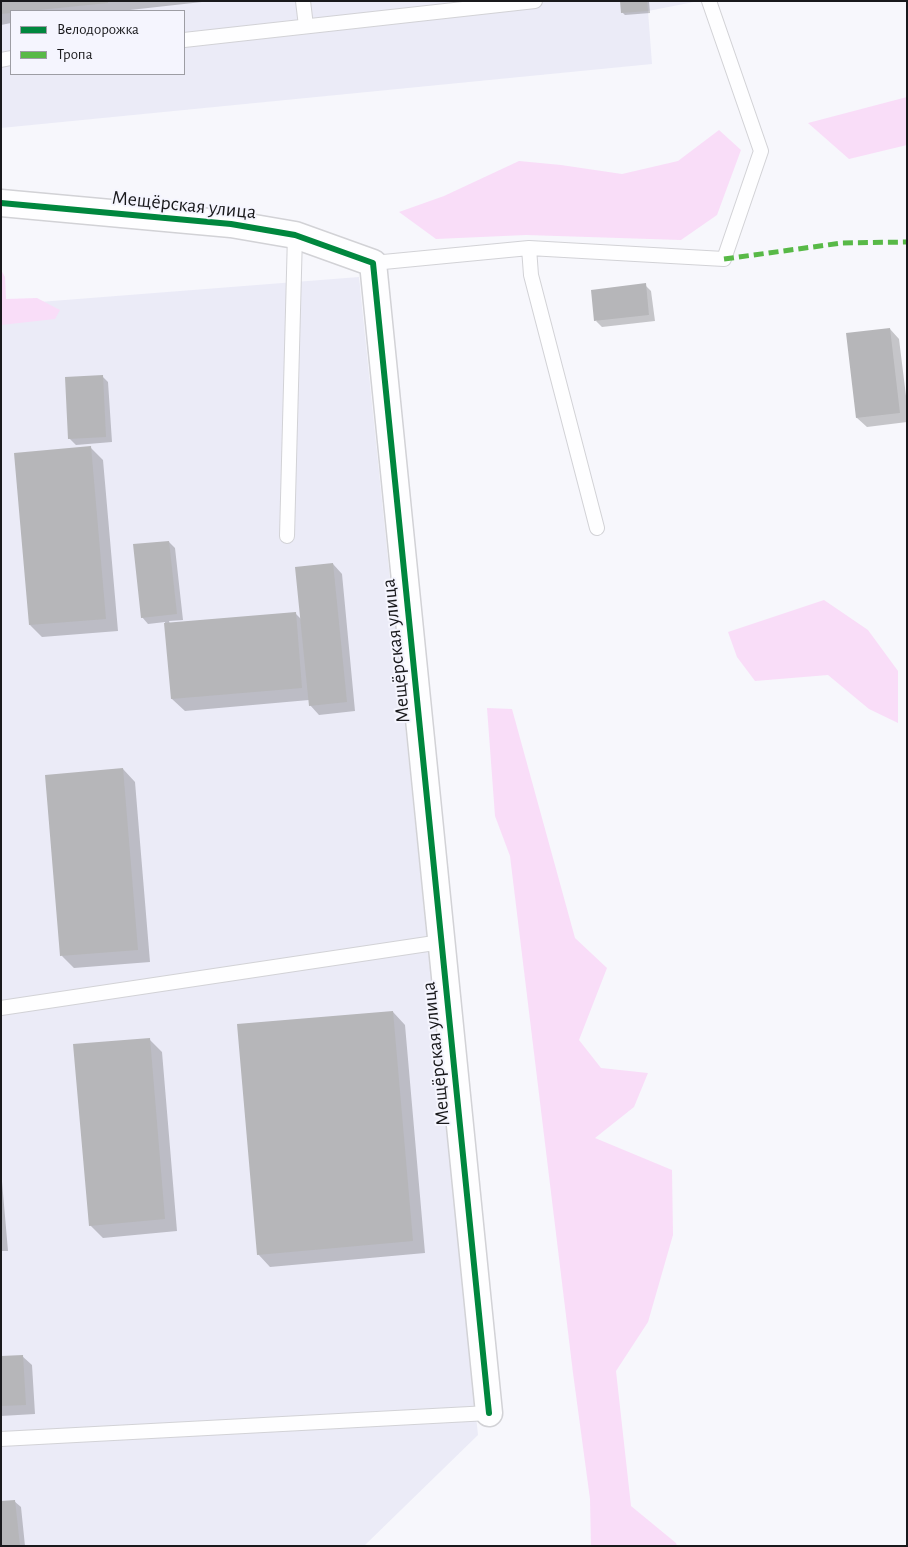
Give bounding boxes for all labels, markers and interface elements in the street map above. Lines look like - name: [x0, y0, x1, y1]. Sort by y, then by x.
- legend: [10, 10, 185, 75]
- text: Велодорожка: [57, 22, 139, 37]
- text: Тропа: [57, 47, 93, 62]
- street label: Мещёрская улица: [111, 185, 257, 225]
- street label: Мещёрская улица: [376, 578, 416, 724]
- street label: Мещёрская улица: [416, 981, 456, 1127]

